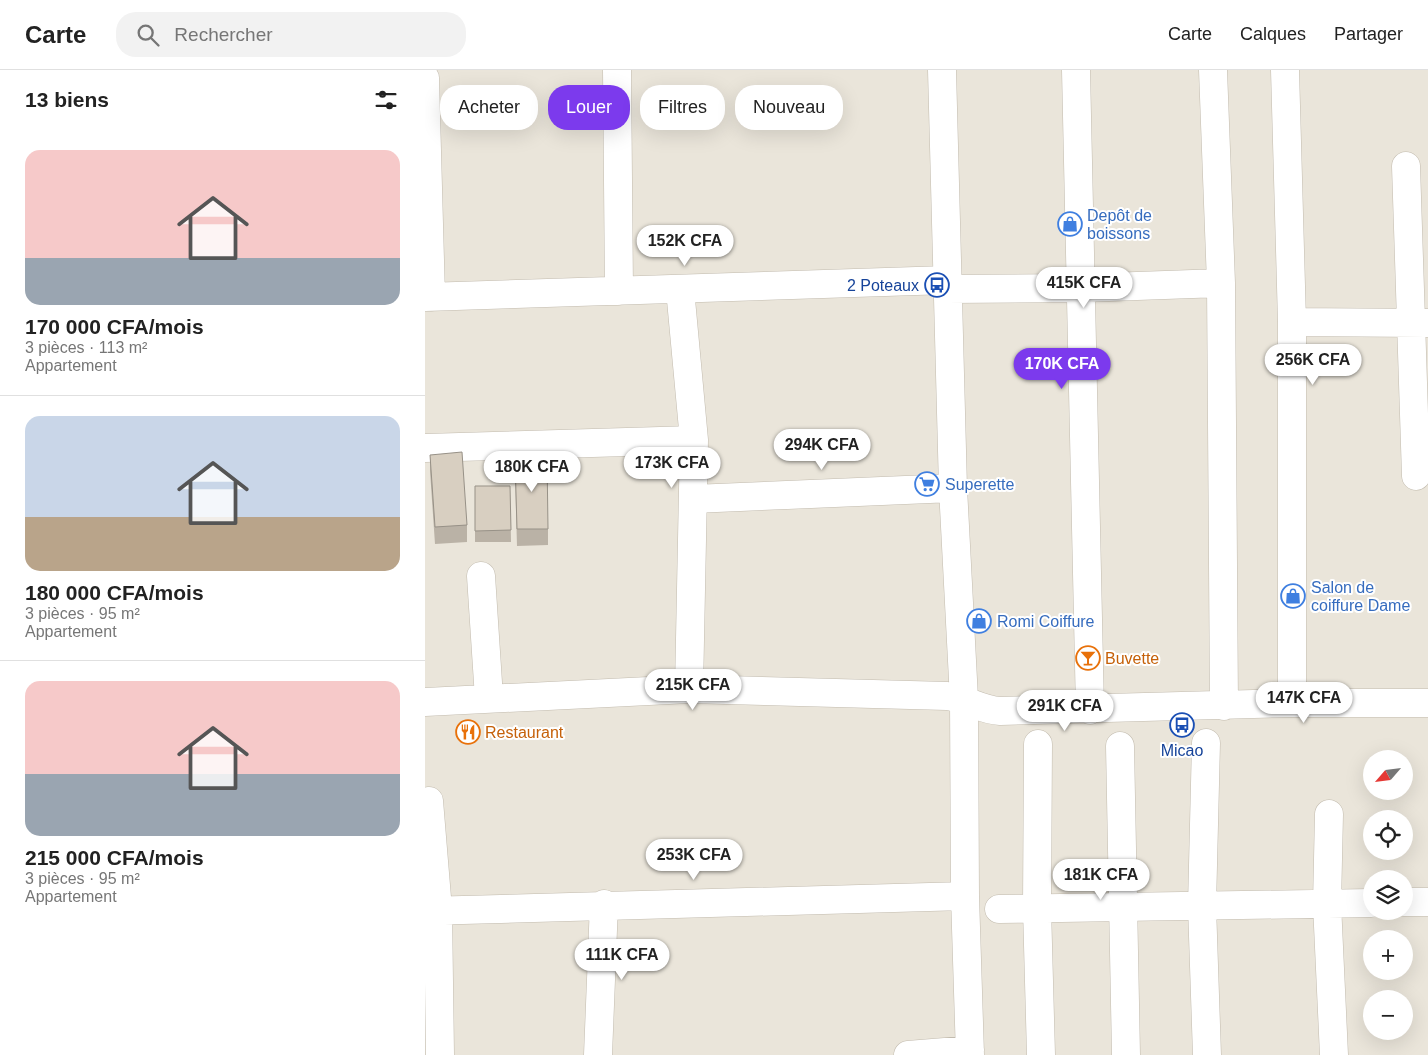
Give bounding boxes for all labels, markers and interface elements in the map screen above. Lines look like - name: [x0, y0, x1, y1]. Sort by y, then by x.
- search box: [116, 12, 466, 57]
- text: Carte: [25, 21, 86, 48]
- icon: search: [134, 21, 162, 49]
- text: Rechercher: [174, 24, 273, 45]
- text: Carte: [1168, 24, 1212, 44]
- text: Calques: [1240, 24, 1306, 44]
- text: Partager: [1334, 24, 1403, 44]
- chip: Acheter: [440, 85, 538, 130]
- chip: Louer: [548, 85, 630, 130]
- chip: Filtres: [640, 85, 725, 130]
- chip: Nouveau: [735, 85, 843, 130]
- icon: filters: [372, 86, 400, 114]
- text: 13 biens: [25, 88, 109, 111]
- icon: home: [168, 183, 258, 273]
- place label: Depôt de boissons: [1087, 207, 1152, 242]
- shop icon: Depôt de boissons: [1057, 211, 1083, 237]
- pin: 152K CFA: [633, 224, 737, 267]
- text: 152K CFA: [648, 232, 722, 249]
- pin: 415K CFA: [1032, 266, 1136, 309]
- bus stop icon: 2 Poteaux: [924, 272, 950, 298]
- text: 415K CFA: [1047, 274, 1121, 291]
- place label: 2 Poteaux: [847, 277, 919, 294]
- text: 170 000 CFA/mois: [25, 315, 204, 338]
- text: 3 pièces · 113 m²: [25, 339, 147, 356]
- pin: 256K CFA: [1261, 344, 1365, 386]
- pin: 170K CFA: [1010, 348, 1114, 390]
- text: 256K CFA: [1276, 351, 1350, 368]
- text: 170K CFA: [1025, 355, 1099, 372]
- text: Appartement: [25, 357, 117, 374]
- pin: 294K CFA: [770, 428, 874, 471]
- text: 294K CFA: [785, 436, 859, 453]
- pin: 173K CFA: [620, 446, 724, 489]
- icon: home: [168, 448, 258, 538]
- pin: 180K CFA: [480, 450, 584, 493]
- text: 173K CFA: [635, 454, 709, 471]
- text: 180K CFA: [495, 458, 569, 475]
- supermarket icon: Superette: [914, 471, 940, 497]
- place label: Superette: [945, 476, 1014, 493]
- place label: Salon de coiffure Dame: [1311, 579, 1410, 614]
- text: 180 000 CFA/mois: [25, 581, 204, 604]
- shop icon: Salon de coiffure Dame: [1280, 583, 1306, 609]
- text: 3 pièces · 95 m²: [25, 605, 140, 622]
- shop icon: Romi Coiffure: [966, 608, 992, 634]
- place label: Romi Coiffure: [997, 613, 1095, 630]
- text: Appartement: [25, 623, 117, 640]
- bar icon: Buvette: [1075, 645, 1101, 671]
- place label: Buvette: [1105, 650, 1159, 667]
- pin: 215K CFA: [641, 668, 745, 711]
- text: 215K CFA: [656, 676, 730, 693]
- pin: 147K CFA: [1252, 682, 1356, 724]
- text: 147K CFA: [1267, 689, 1341, 706]
- pin: 291K CFA: [1013, 690, 1117, 732]
- text: 291K CFA: [1028, 697, 1102, 714]
- bus stop icon: Micao: [1169, 712, 1195, 738]
- icon: home: [168, 713, 258, 803]
- restaurant icon: Restaurant: [455, 719, 481, 745]
- place label: Restaurant: [485, 724, 564, 741]
- place label: Micao: [1161, 742, 1203, 759]
- north arrow: [1363, 750, 1413, 800]
- map controls: [1363, 750, 1413, 1040]
- button: locate: [1363, 810, 1413, 860]
- pin: 253K CFA: [642, 838, 746, 881]
- text: 215 000 CFA/mois: [25, 846, 204, 869]
- text: 253K CFA: [657, 846, 731, 863]
- pin: 181K CFA: [1049, 858, 1153, 901]
- text: 181K CFA: [1064, 866, 1138, 883]
- text: 3 pièces · 95 m²: [25, 870, 140, 887]
- button: layers: [1363, 870, 1413, 920]
- text: Appartement: [25, 888, 117, 905]
- button: +: [1363, 930, 1413, 980]
- pin: 111K CFA: [570, 938, 674, 981]
- text: 111K CFA: [586, 946, 658, 963]
- button: −: [1363, 990, 1413, 1040]

